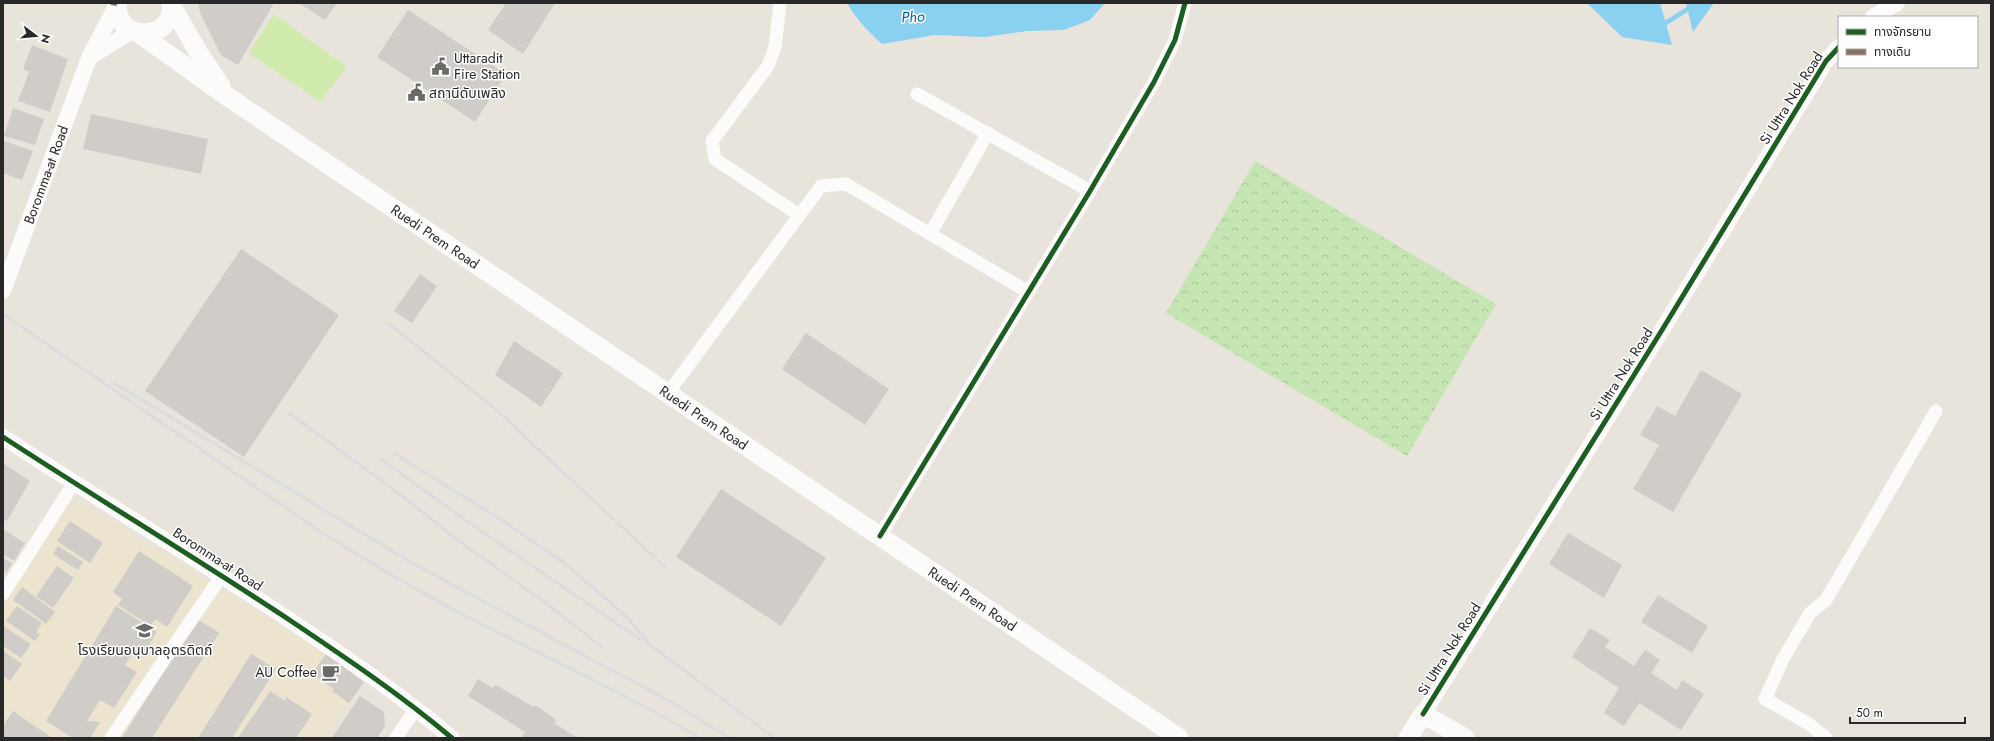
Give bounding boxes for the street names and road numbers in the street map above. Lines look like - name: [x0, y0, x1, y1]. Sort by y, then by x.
- street label: Si Uttra Nok Road: [1754, 48, 1828, 148]
- street label: Boromma-at Road: [19, 123, 73, 227]
- street label: Ruedi Prem Road: [387, 200, 483, 274]
- street label: Si Uttra Nok Road: [1584, 324, 1658, 424]
- street label: Ruedi Prem Road: [656, 381, 752, 455]
- street label: Boromma-at Road: [169, 522, 267, 596]
- street label: Ruedi Prem Road: [924, 562, 1021, 636]
- street label: Si Uttra Nok Road: [1412, 599, 1486, 699]

